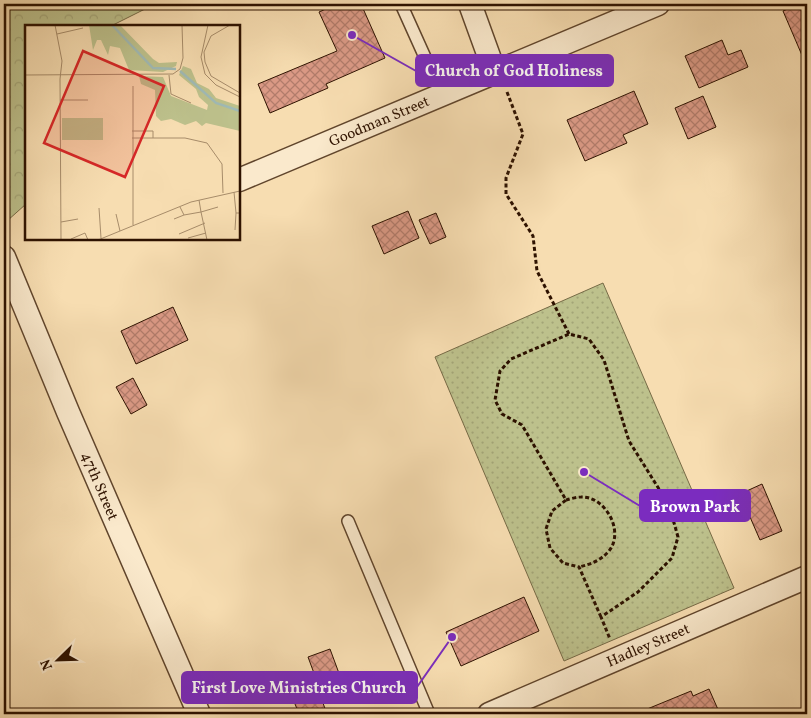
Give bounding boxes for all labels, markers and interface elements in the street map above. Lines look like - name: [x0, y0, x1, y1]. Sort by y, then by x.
- inset map: [25, 25, 240, 240]
- callout: Church of God Holiness: [416, 55, 613, 86]
- text: Church of God Holiness: [425, 61, 603, 83]
- street label: Goodman Street: [326, 92, 433, 153]
- street label: 47th Street: [75, 449, 123, 524]
- callout: Brown Park: [640, 490, 750, 521]
- text: Brown Park: [650, 497, 740, 519]
- street label: Hadley Street: [604, 619, 693, 673]
- north arrow: [32, 636, 82, 686]
- text: N: [37, 656, 58, 673]
- callout: First Love Ministries Church: [182, 672, 417, 703]
- text: First Love Ministries Church: [192, 678, 406, 700]

